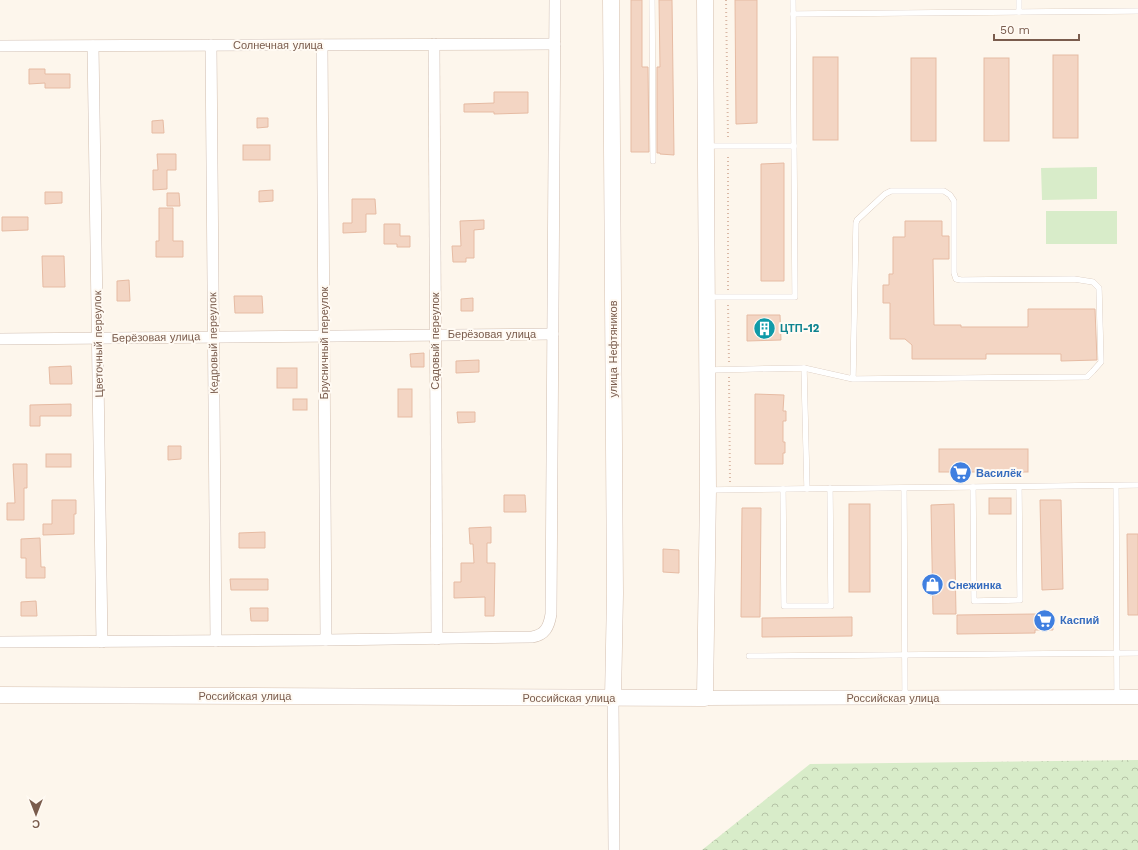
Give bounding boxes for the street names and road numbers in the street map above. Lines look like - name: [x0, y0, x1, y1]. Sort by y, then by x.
- street label: Солнечная улица: [233, 39, 324, 52]
- street label: Брусничный переулок: [318, 286, 331, 399]
- street label: Цветочный переулок: [91, 290, 106, 398]
- street label: Кедровый переулок: [206, 292, 221, 394]
- street label: Садовый переулок: [429, 292, 442, 390]
- street label: улица Нефтяников: [607, 300, 620, 397]
- street label: Берёзовая улица: [448, 328, 537, 341]
- street label: Берёзовая улица: [112, 330, 201, 345]
- street label: Российская улица: [199, 690, 292, 703]
- street label: Российская улица: [523, 692, 616, 705]
- street label: Российская улица: [847, 692, 940, 705]

